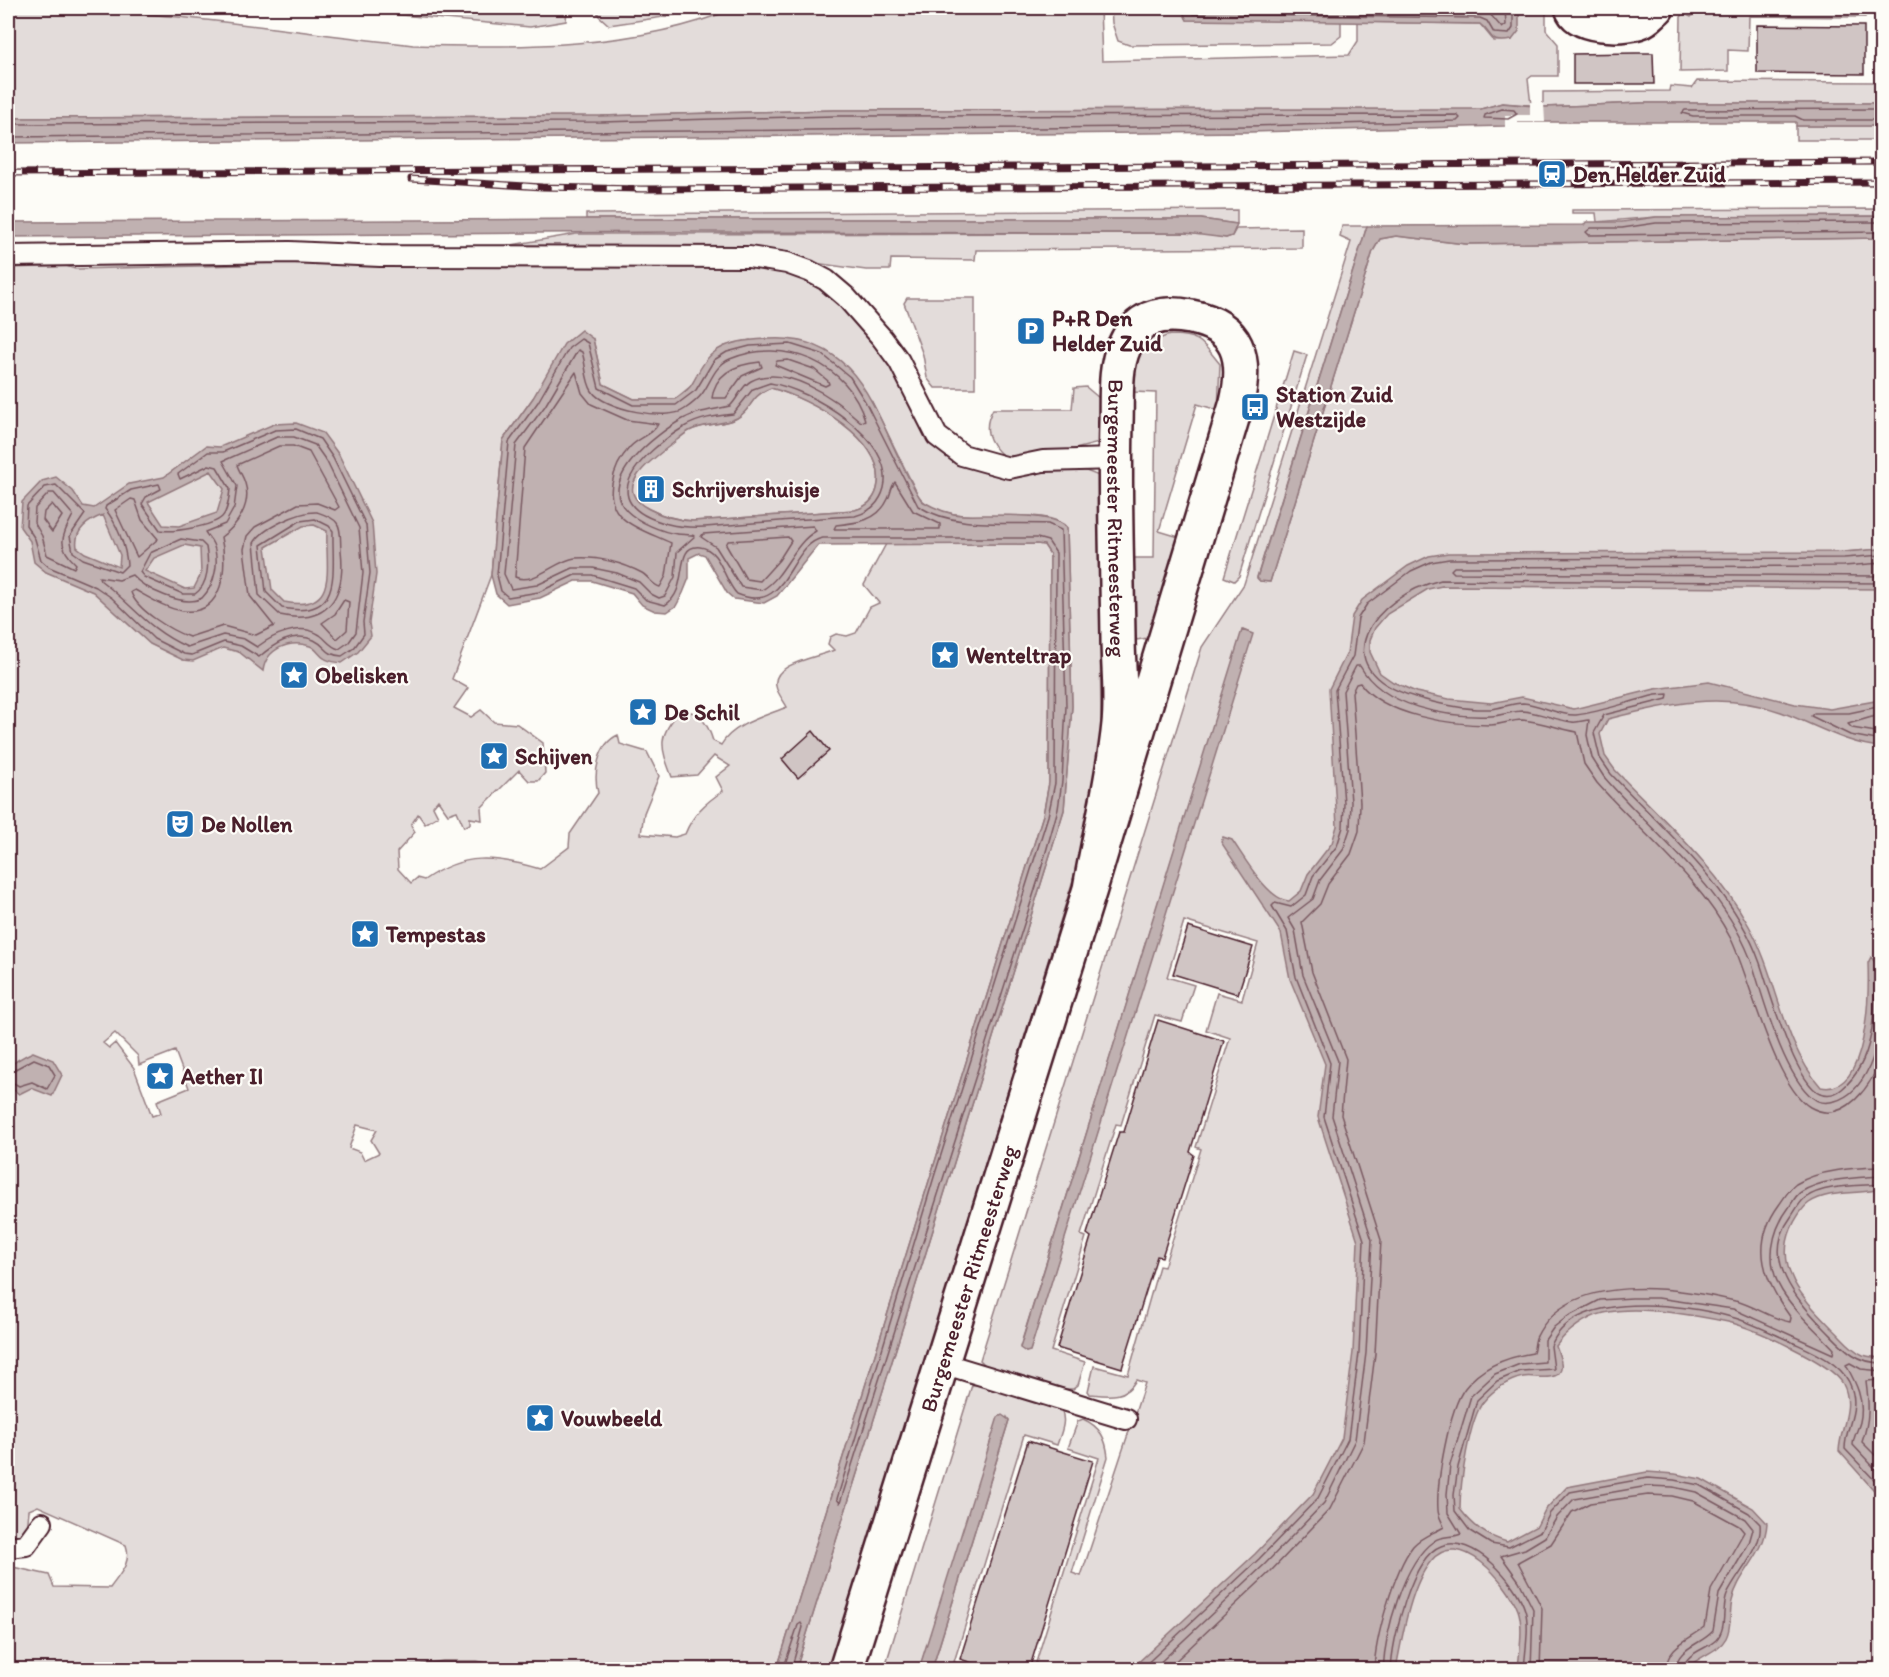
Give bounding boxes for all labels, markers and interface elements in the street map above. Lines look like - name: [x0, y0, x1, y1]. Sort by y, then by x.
- station icon: Den Helder Zuid: [1536, 158, 1568, 190]
- place label: Den Helder Zuid: [1573, 161, 1726, 188]
- place label: P+R Den Helder Zuid: [1052, 305, 1163, 357]
- parking icon: P+R Den Helder Zuid: [1015, 315, 1047, 347]
- street label: Burgemeester Ritmeesterweg: [1101, 378, 1132, 658]
- place label: Station Zuid Westzijde: [1276, 381, 1394, 433]
- bus stop icon: Station Zuid Westzijde: [1239, 391, 1271, 423]
- building icon: Schrijvershuisje: [635, 473, 667, 505]
- place label: Schrijvershuisje: [672, 476, 820, 503]
- place icon: Wenteltrap: [929, 639, 961, 671]
- place label: Wenteltrap: [966, 642, 1072, 669]
- place icon: Obelisken: [278, 659, 310, 691]
- place label: Obelisken: [315, 662, 409, 689]
- place icon: De Schil: [627, 696, 659, 728]
- place label: De Schil: [664, 699, 741, 726]
- place icon: Schijven: [478, 740, 510, 772]
- place label: Schijven: [515, 743, 593, 770]
- theatre icon: De Nollen: [164, 808, 196, 840]
- place label: De Nollen: [201, 811, 293, 838]
- place icon: Tempestas: [349, 918, 381, 950]
- place label: Tempestas: [385, 921, 486, 948]
- place icon: Aether II: [144, 1060, 176, 1092]
- place label: Aether II: [180, 1063, 263, 1090]
- street label: Burgemeester Ritmeesterweg: [914, 1141, 1023, 1416]
- place icon: Vouwbeeld: [524, 1402, 556, 1434]
- place label: Vouwbeeld: [561, 1405, 663, 1432]

